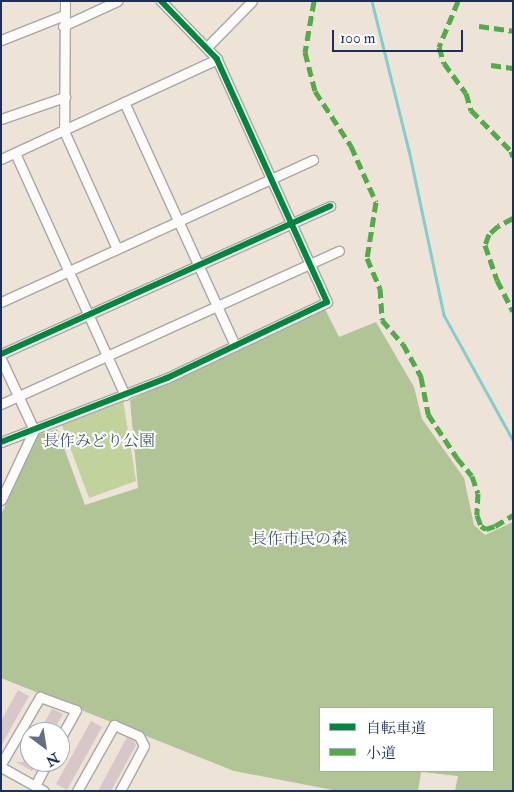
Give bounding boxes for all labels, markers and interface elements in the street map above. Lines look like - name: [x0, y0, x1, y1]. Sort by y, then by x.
- scale bar: [334, 20, 465, 52]
- text: 100 m: [340, 29, 375, 48]
- park label: 長作みどり公園: [43, 431, 155, 451]
- park label: 長作市民の森: [251, 529, 347, 549]
- legend: [319, 707, 494, 772]
- text: 自転車道: [366, 719, 426, 738]
- north arrow: [20, 722, 70, 772]
- text: 小道: [366, 744, 396, 763]
- text: N: [43, 749, 62, 770]

